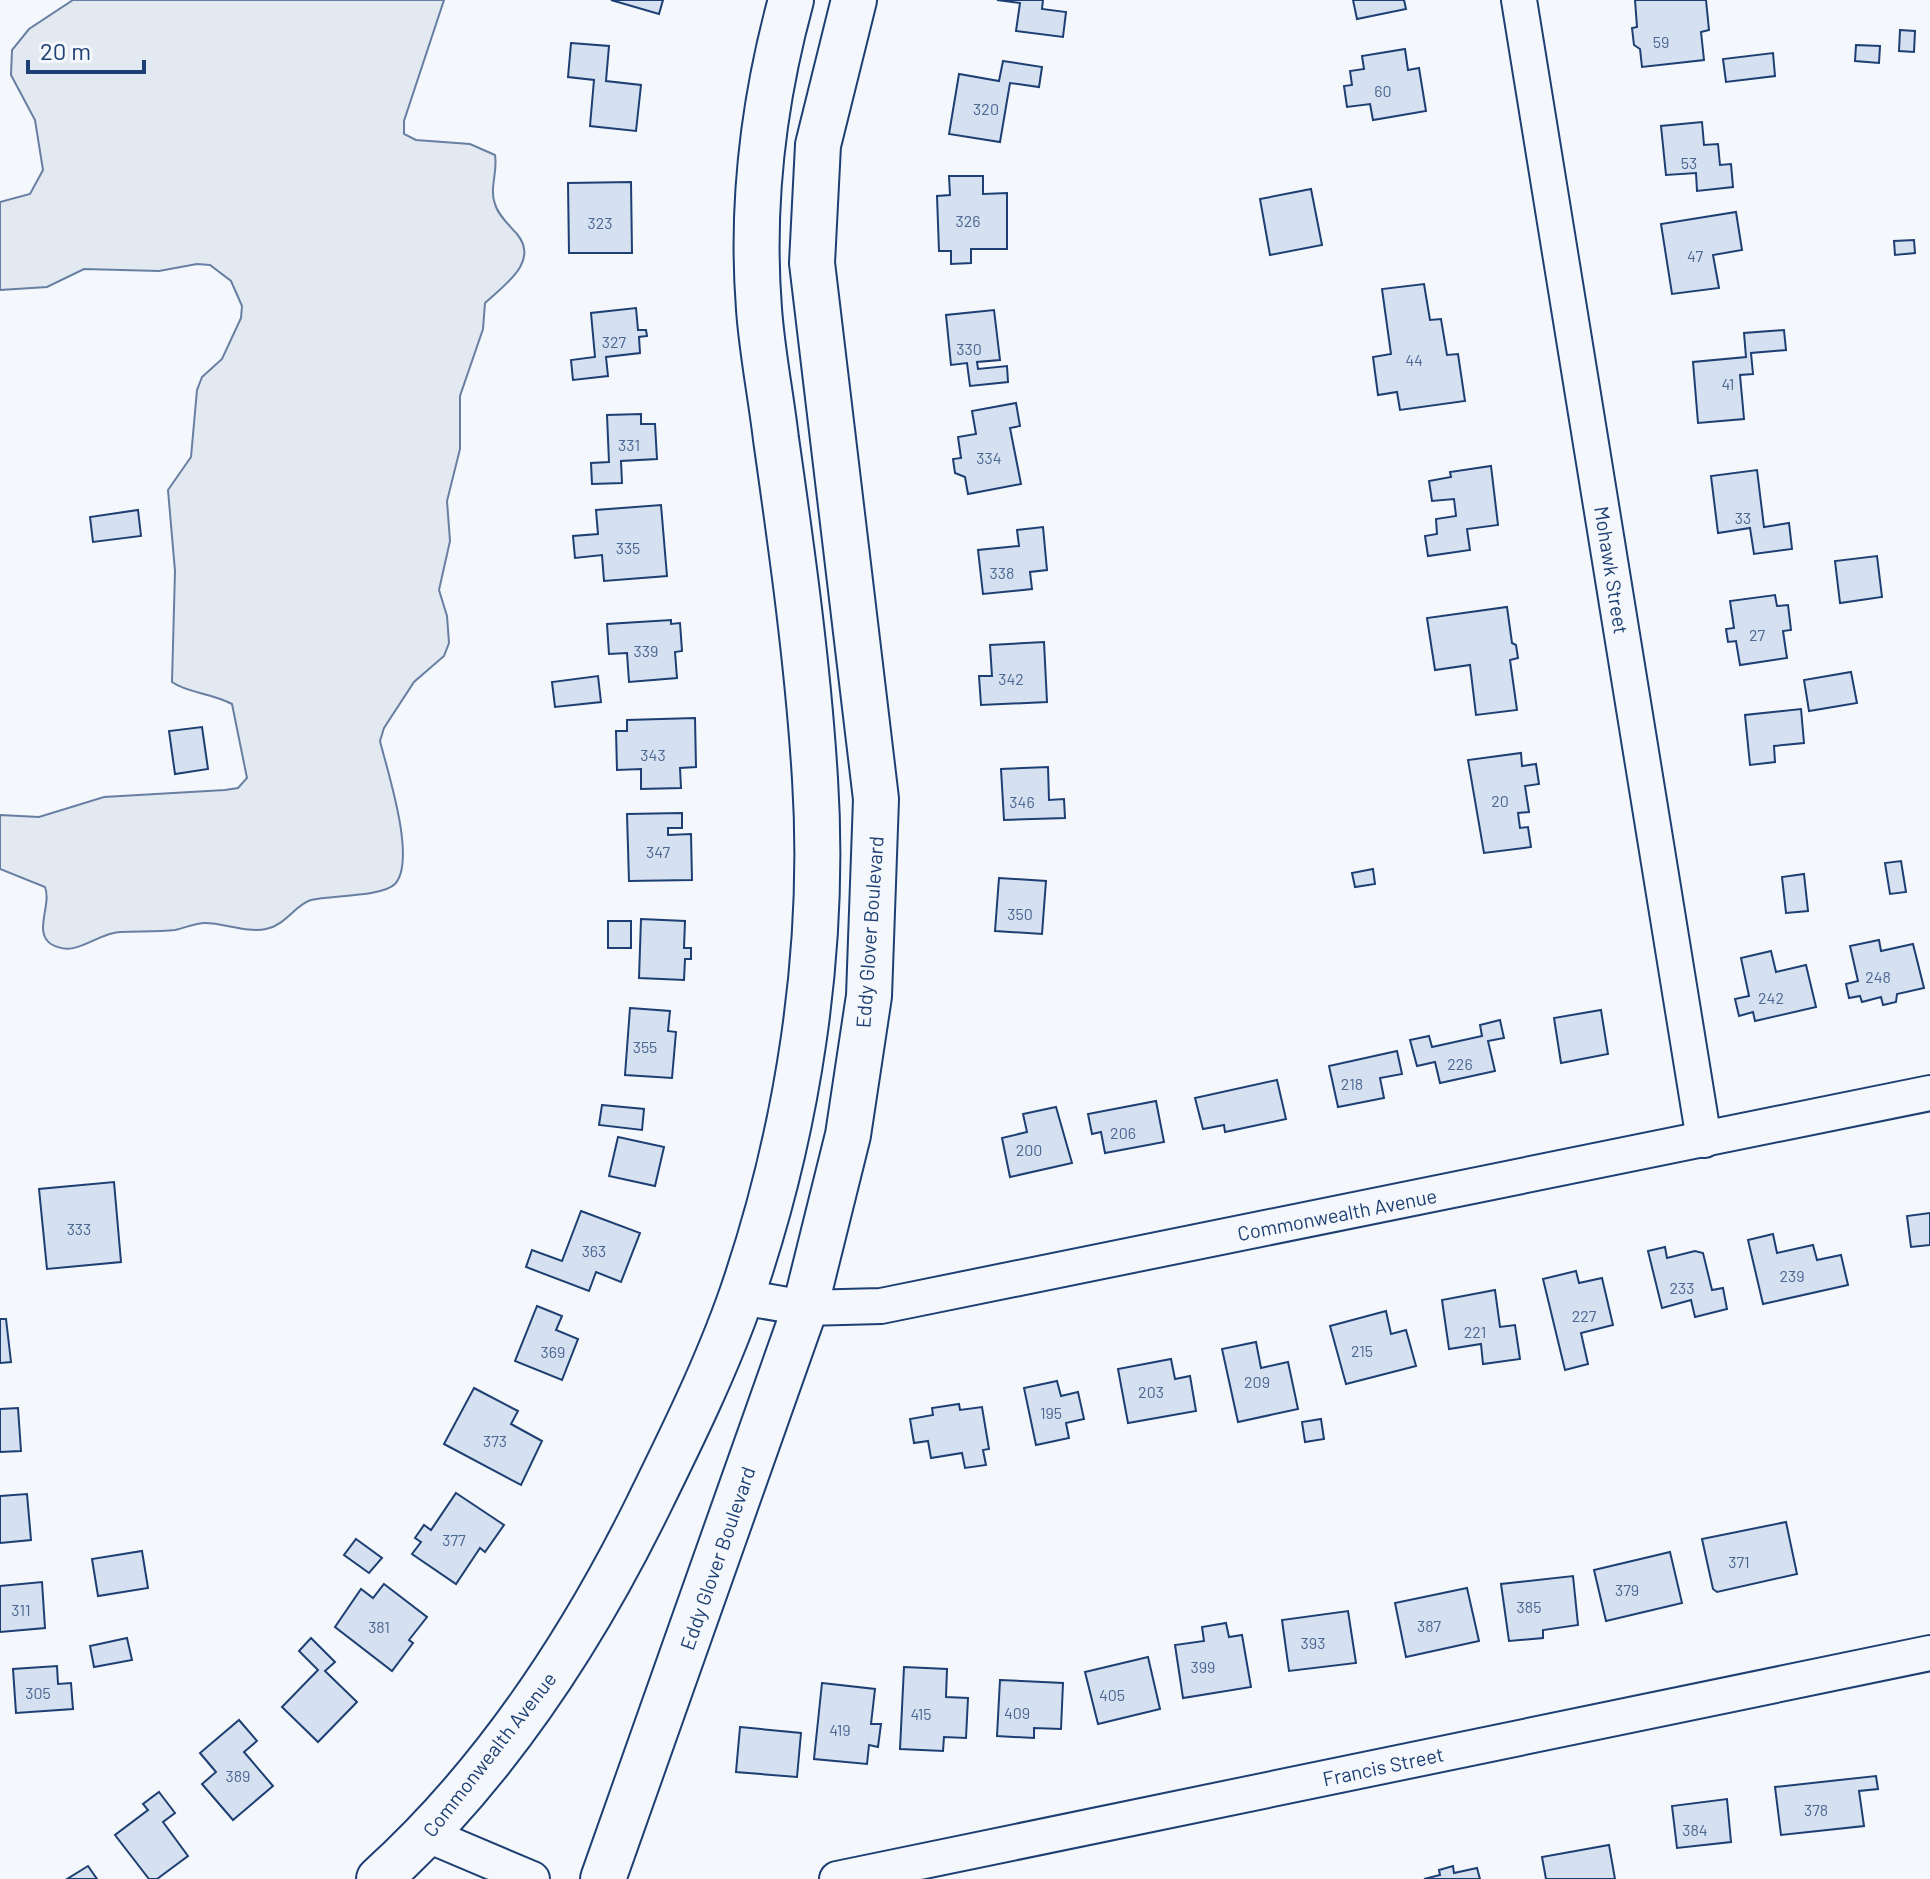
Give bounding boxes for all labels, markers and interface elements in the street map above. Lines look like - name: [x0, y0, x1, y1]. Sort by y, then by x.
- scale bar: [28, 24, 144, 74]
- house number: 59: [1653, 32, 1669, 51]
- text: 20 m: [40, 36, 91, 65]
- house number: 60: [1374, 81, 1392, 100]
- house number: 320: [973, 99, 999, 118]
- house number: 53: [1681, 153, 1697, 172]
- house number: 326: [955, 211, 981, 230]
- house number: 323: [588, 213, 612, 232]
- house number: 47: [1687, 246, 1703, 265]
- house number: 327: [602, 332, 627, 351]
- house number: 330: [956, 339, 982, 358]
- house number: 44: [1405, 350, 1423, 369]
- house number: 41: [1722, 374, 1734, 393]
- house number: 331: [618, 435, 640, 454]
- house number: 334: [976, 448, 1002, 467]
- street label: Mohawk Street: [1590, 504, 1634, 636]
- house number: 33: [1735, 508, 1751, 527]
- house number: 335: [616, 538, 640, 557]
- house number: 338: [990, 563, 1014, 582]
- house number: 27: [1749, 625, 1765, 644]
- house number: 339: [634, 641, 658, 660]
- house number: 342: [998, 669, 1024, 688]
- house number: 343: [640, 745, 666, 764]
- house number: 20: [1491, 791, 1509, 810]
- house number: 346: [1009, 792, 1035, 811]
- street label: Eddy Glover Boulevard: [850, 835, 888, 1029]
- house number: 347: [646, 842, 670, 861]
- house number: 350: [1007, 904, 1033, 923]
- house number: 248: [1865, 967, 1891, 986]
- house number: 242: [1758, 988, 1784, 1007]
- house number: 355: [633, 1037, 657, 1056]
- house number: 226: [1447, 1054, 1473, 1073]
- house number: 218: [1341, 1074, 1363, 1093]
- house number: 206: [1110, 1123, 1136, 1142]
- house number: 200: [1016, 1140, 1042, 1159]
- street label: Commonwealth Avenue: [1235, 1183, 1439, 1245]
- house number: 333: [67, 1219, 91, 1238]
- house number: 363: [582, 1241, 606, 1260]
- house number: 239: [1779, 1266, 1805, 1285]
- house number: 233: [1670, 1278, 1694, 1297]
- house number: 227: [1572, 1306, 1597, 1325]
- house number: 221: [1464, 1322, 1486, 1341]
- house number: 215: [1351, 1341, 1373, 1360]
- house number: 369: [541, 1342, 565, 1361]
- house number: 209: [1244, 1372, 1270, 1391]
- house number: 203: [1138, 1382, 1164, 1401]
- house number: 195: [1040, 1403, 1062, 1422]
- house number: 373: [483, 1431, 507, 1450]
- street label: Eddy Glover Boulevard: [674, 1463, 760, 1653]
- house number: 377: [442, 1530, 466, 1549]
- house number: 371: [1728, 1552, 1750, 1571]
- house number: 379: [1615, 1580, 1639, 1599]
- house number: 385: [1517, 1597, 1541, 1616]
- house number: 311: [11, 1600, 31, 1619]
- house number: 387: [1417, 1616, 1441, 1635]
- house number: 381: [368, 1617, 390, 1636]
- house number: 393: [1301, 1633, 1325, 1652]
- house number: 399: [1191, 1657, 1215, 1676]
- street label: Commonwealth Avenue: [417, 1667, 561, 1841]
- house number: 305: [25, 1683, 51, 1702]
- house number: 405: [1099, 1685, 1125, 1704]
- house number: 409: [1004, 1703, 1030, 1722]
- house number: 415: [910, 1704, 932, 1723]
- house number: 419: [829, 1720, 851, 1739]
- street label: Francis Street: [1320, 1741, 1446, 1791]
- house number: 389: [226, 1766, 250, 1785]
- house number: 378: [1804, 1800, 1828, 1819]
- house number: 384: [1682, 1820, 1708, 1839]

